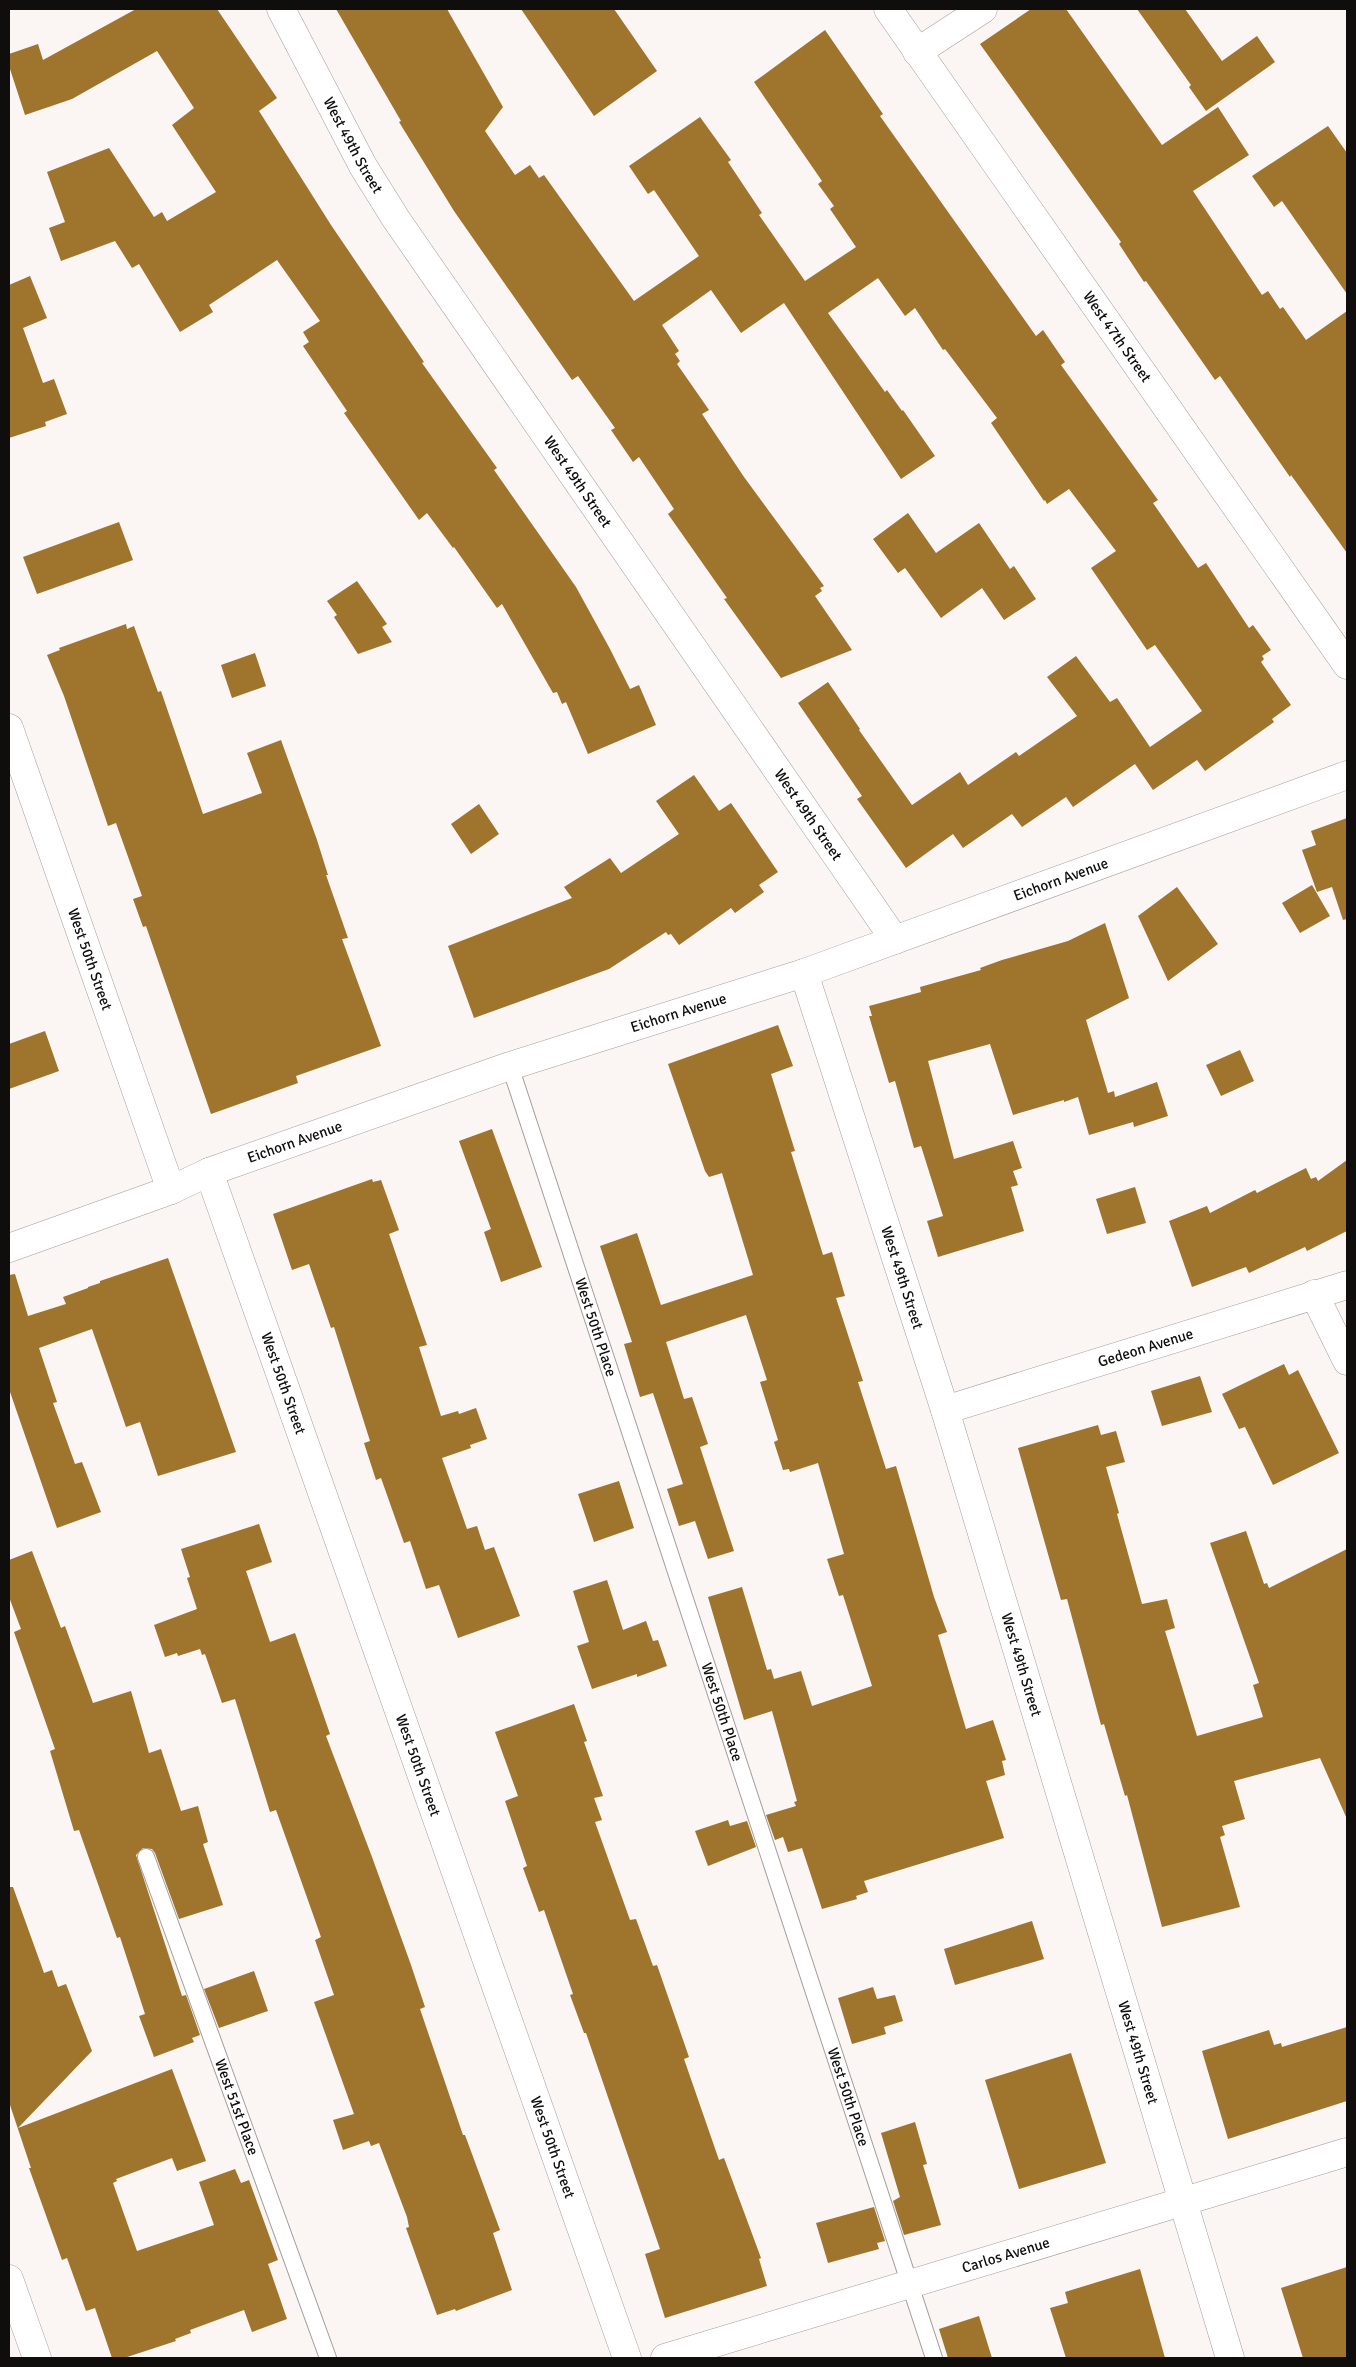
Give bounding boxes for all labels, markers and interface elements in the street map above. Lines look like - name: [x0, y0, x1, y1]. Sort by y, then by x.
- street label: West 49th Street: [320, 94, 387, 196]
- street label: West 47th Street: [1079, 288, 1155, 386]
- street label: West 49th Street: [540, 433, 616, 531]
- street label: West 49th Street: [770, 766, 846, 864]
- street label: Eichorn Avenue: [1011, 854, 1111, 905]
- street label: West 50th Street: [64, 906, 116, 1013]
- street label: Eichorn Avenue: [628, 989, 729, 1036]
- street label: Eichorn Avenue: [245, 1117, 345, 1167]
- street label: West 49th Street: [877, 1224, 927, 1331]
- street label: West 50th Place: [571, 1276, 620, 1379]
- street label: Gedeon Avenue: [1096, 1324, 1195, 1371]
- street label: West 50th Street: [257, 1330, 310, 1437]
- street label: West 49th Street: [998, 1611, 1046, 1718]
- street label: West 50th Place: [697, 1660, 747, 1764]
- street label: West 50th Street: [392, 1712, 444, 1819]
- street label: West 49th Street: [1114, 1999, 1162, 2106]
- street label: West 50th Place: [824, 2045, 873, 2149]
- street label: West 51st Place: [211, 2056, 263, 2158]
- street label: West 50th Street: [526, 2094, 579, 2201]
- street label: Carlos Avenue: [960, 2233, 1052, 2277]

